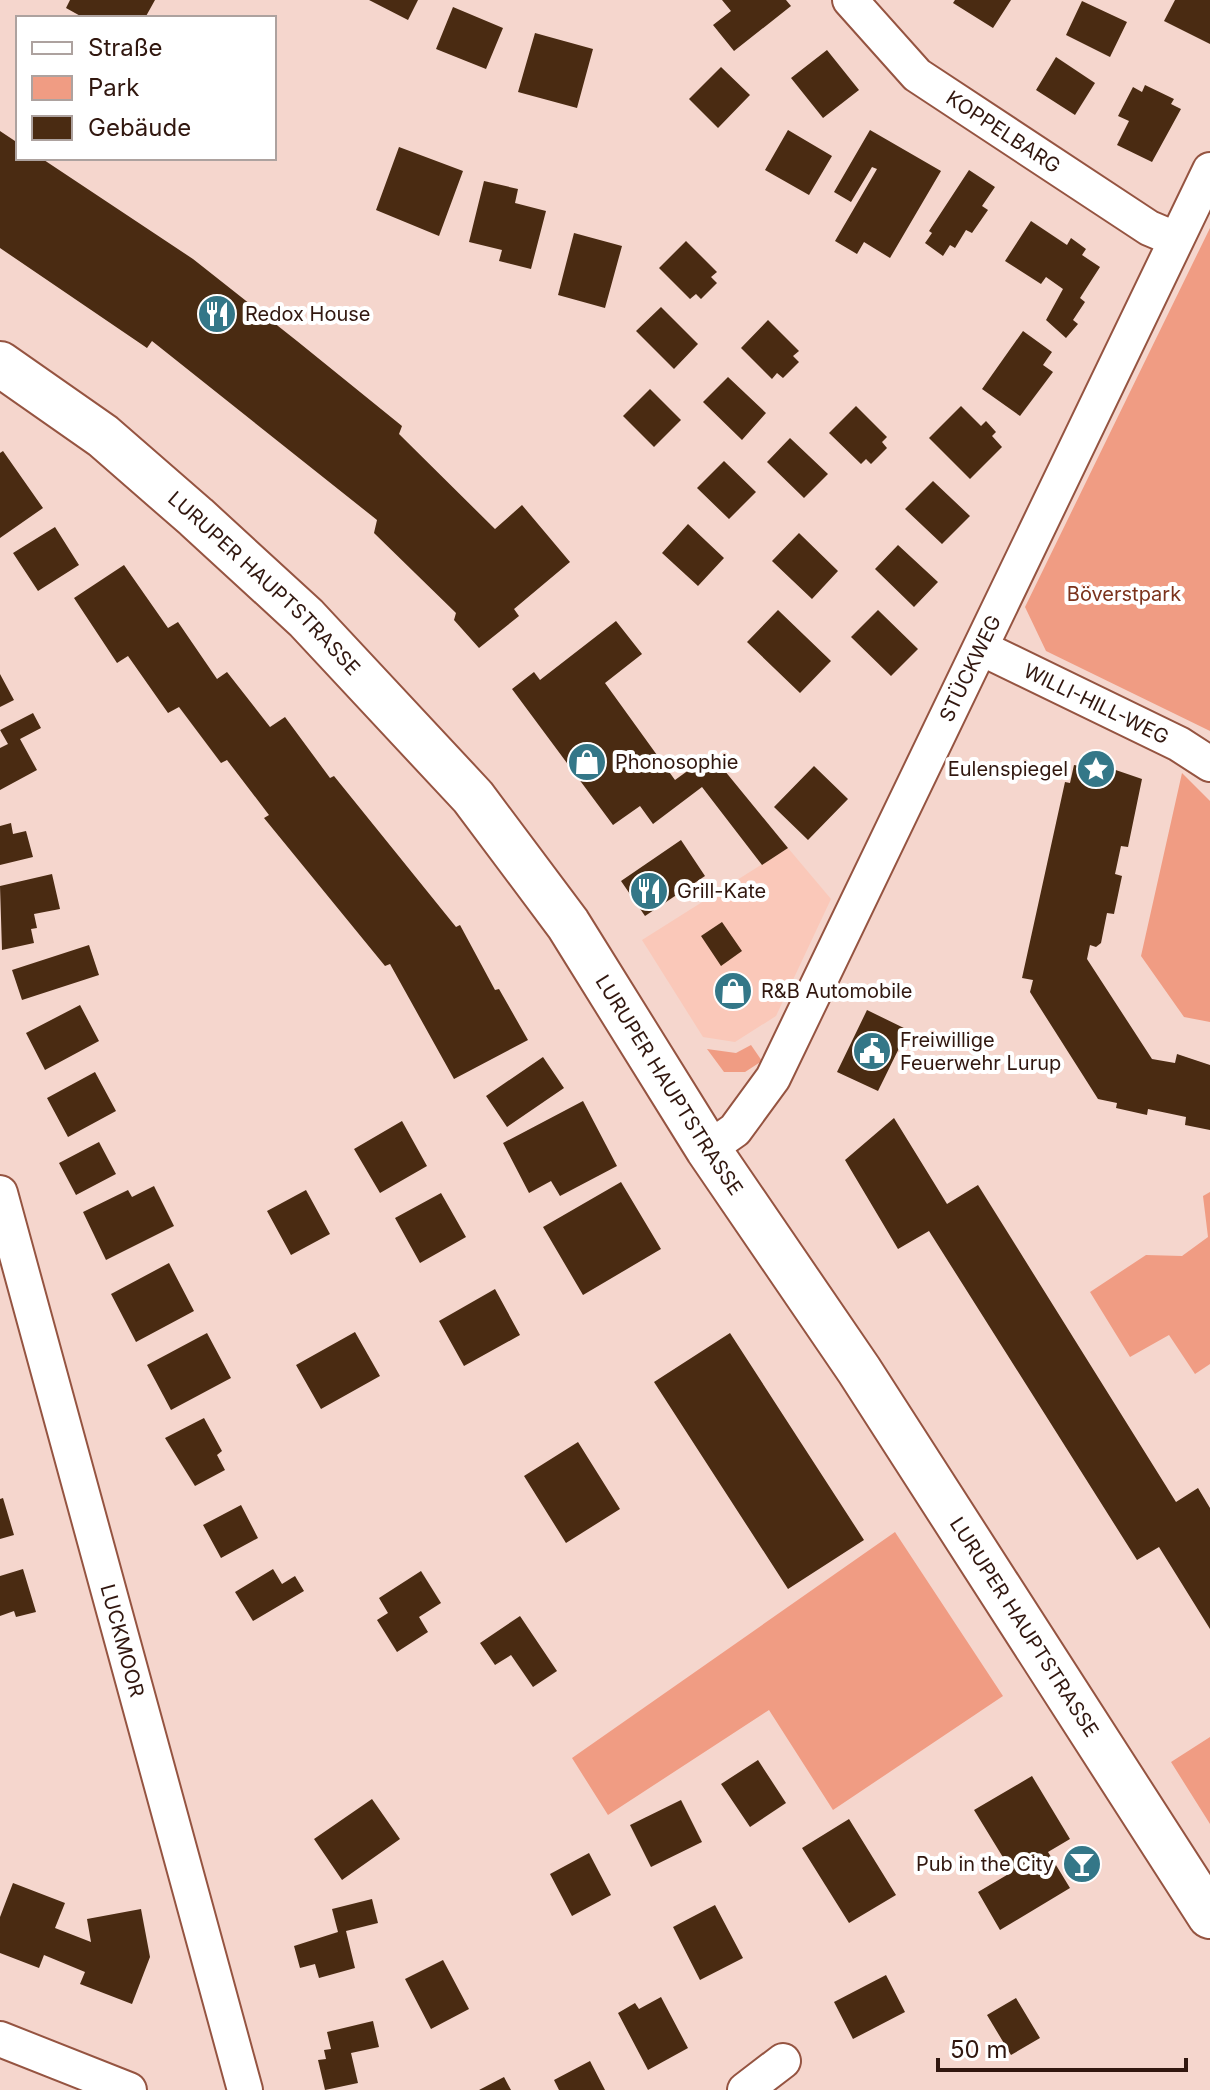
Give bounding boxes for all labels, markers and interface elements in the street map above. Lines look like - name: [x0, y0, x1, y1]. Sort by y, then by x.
- legend: [16, 16, 276, 160]
- text: Straße: [88, 33, 163, 62]
- text: Park: [88, 73, 139, 102]
- street label: KOPPELBARG: [942, 86, 1065, 178]
- text: Gebäude: [88, 113, 191, 142]
- restaurant icon: Redox House: [196, 293, 238, 335]
- place label: Redox House: [245, 302, 370, 326]
- street label: LURUPER HAUPTSTRASSE: [163, 486, 365, 680]
- park label: Böverstpark: [1067, 582, 1181, 606]
- street label: STÜCKWEG: [934, 611, 1006, 726]
- street label: WILLI-HILL-WEG: [1020, 659, 1173, 749]
- shop icon: Phonosophie: [566, 741, 608, 783]
- place icon: Eulenspiegel: [1075, 748, 1117, 790]
- place label: Phonosophie: [615, 750, 739, 774]
- place label: Eulenspiegel: [948, 757, 1068, 781]
- restaurant icon: Grill-Kate: [628, 870, 670, 912]
- place label: Grill-Kate: [677, 879, 766, 903]
- street label: LURUPER HAUPTSTRASSE: [591, 970, 748, 1200]
- shop icon: R&B Automobile: [712, 970, 754, 1012]
- place label: R&B Automobile: [761, 979, 913, 1003]
- place label: Freiwillige Feuerwehr Lurup: [900, 1028, 1061, 1075]
- public building icon: Freiwillige Feuerwehr Lurup: [851, 1030, 893, 1072]
- street label: LURUPER HAUPTSTRASSE: [945, 1513, 1104, 1741]
- street label: LUCKMOOR: [95, 1582, 149, 1700]
- bar icon: Pub in the City: [1061, 1843, 1103, 1885]
- place label: Pub in the City: [916, 1852, 1054, 1876]
- scale bar: [938, 2022, 1186, 2072]
- text: 50 m: [950, 2035, 1008, 2064]

